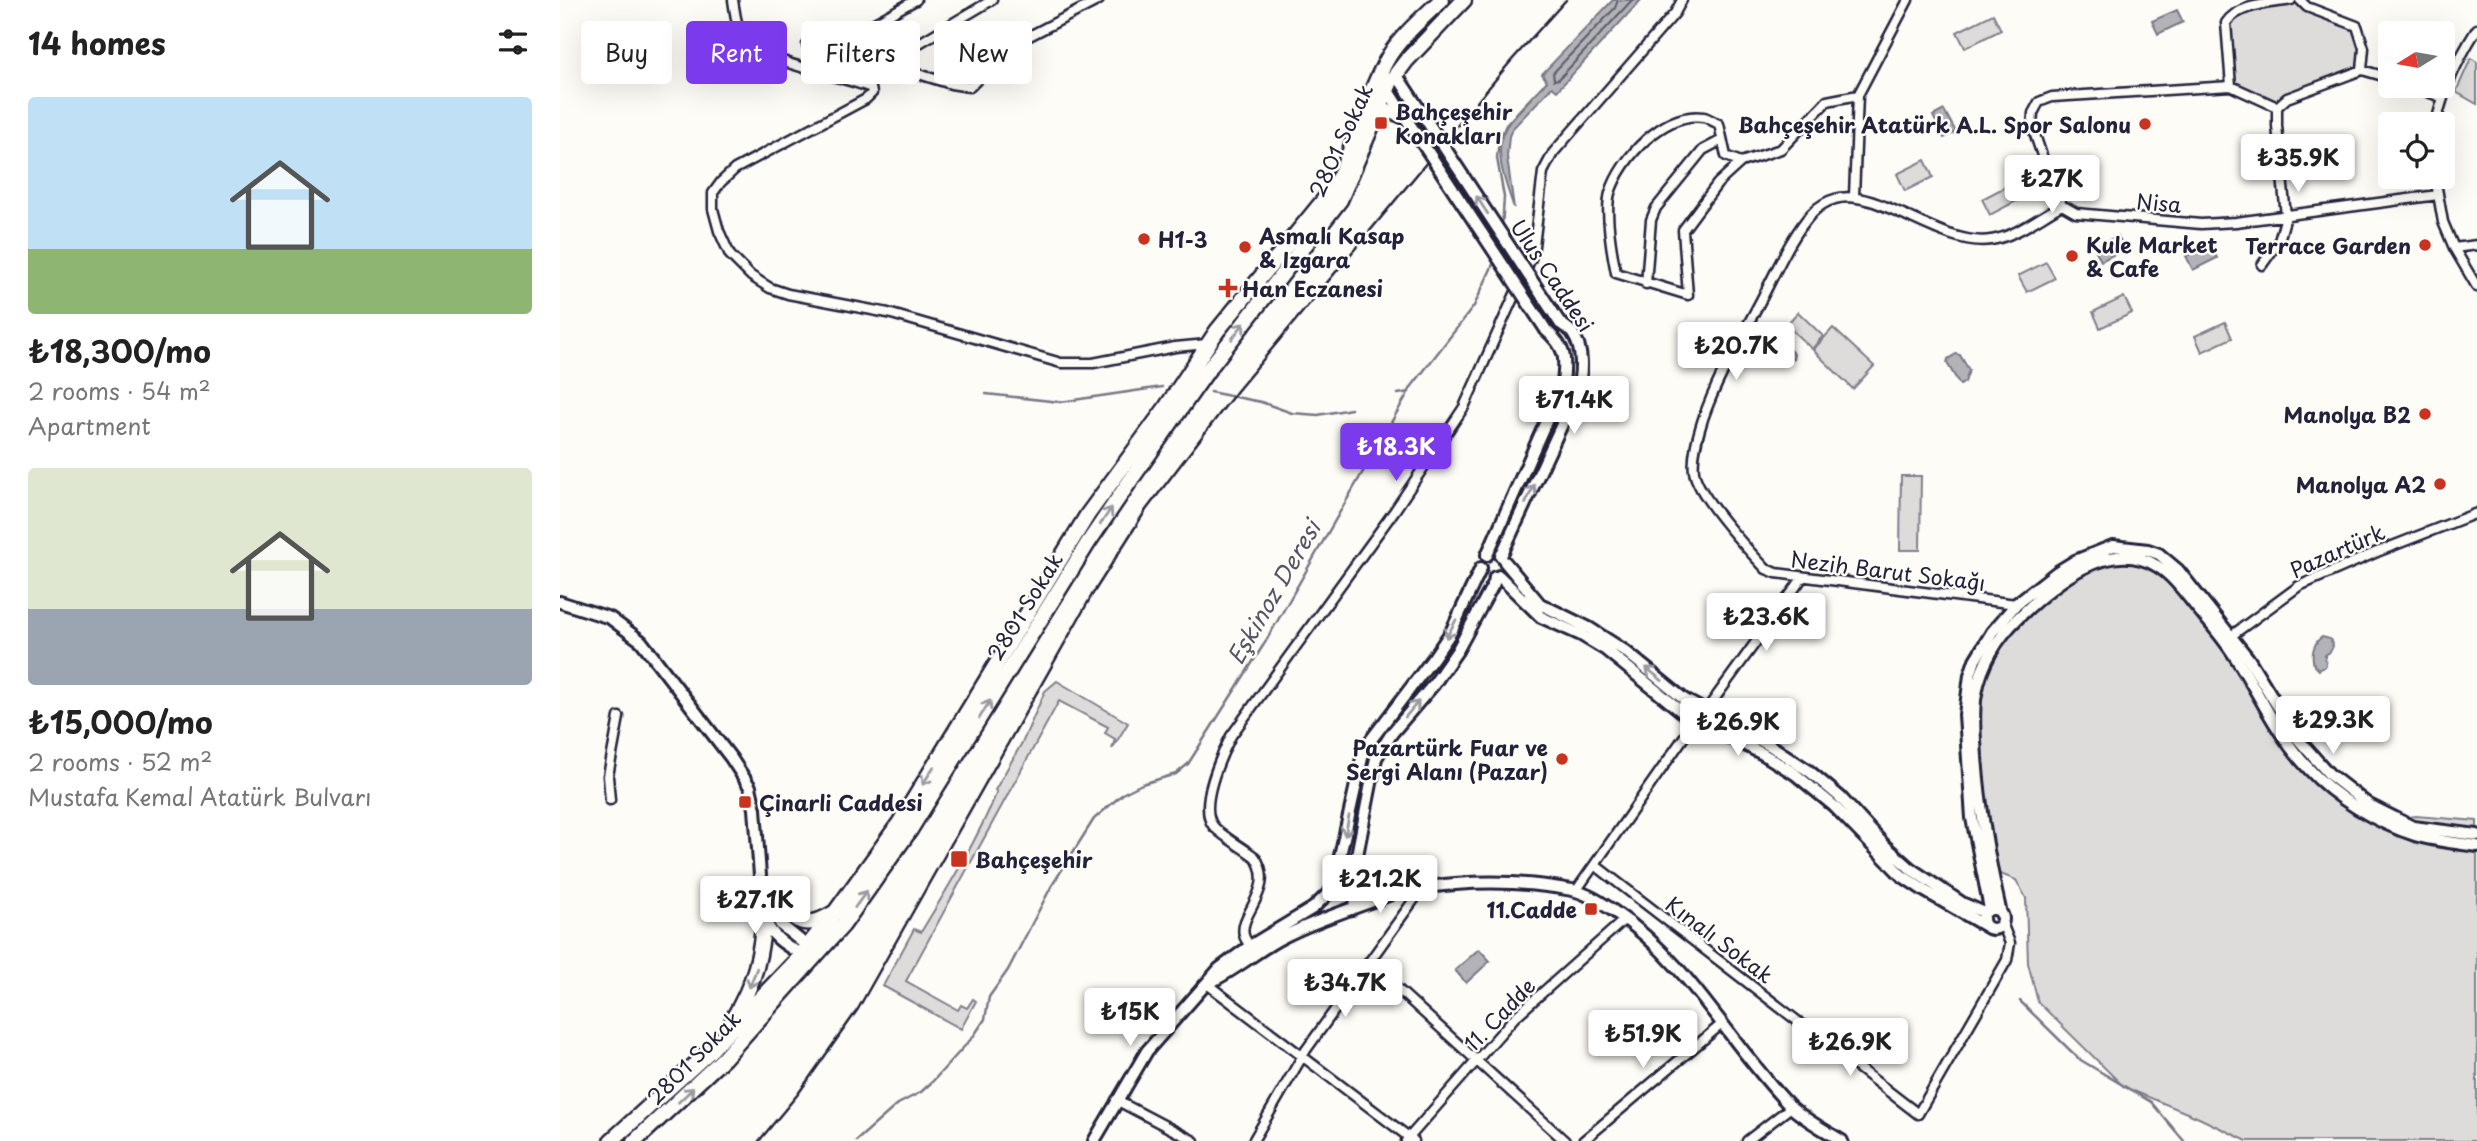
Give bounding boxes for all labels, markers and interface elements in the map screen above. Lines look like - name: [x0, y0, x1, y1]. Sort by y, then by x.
- text: 14 homes: [28, 20, 166, 65]
- chip: Buy: [581, 21, 672, 84]
- chip: Rent: [686, 21, 787, 84]
- chip: Filters: [801, 21, 920, 84]
- chip: New: [934, 21, 1032, 84]
- north arrow: [2378, 21, 2455, 98]
- map controls: [2378, 21, 2455, 189]
- icon: filters: [494, 23, 532, 61]
- street label: 2801 Sokak: [1300, 78, 1380, 202]
- place label: Bahçeşehir Konakları: [1395, 95, 1513, 151]
- place label: Bahçeşehir Atatürk A.L. Spor Salonu: [1738, 108, 2131, 140]
- button: locate: [2378, 112, 2455, 189]
- marker: Bahçeşehir Konakları: [1373, 115, 1389, 131]
- marker: Bahçeşehir Atatürk A.L. Spor Salonu: [2137, 116, 2153, 132]
- pin: ₺35.9K: [2241, 134, 2355, 194]
- text: ₺35.9K: [2257, 139, 2339, 174]
- icon: home: [217, 142, 343, 268]
- pin: ₺27K: [2011, 156, 2093, 215]
- text: ₺27K: [2021, 160, 2083, 195]
- street label: Nisa: [2135, 184, 2184, 220]
- one-way arrow: [1475, 195, 1489, 215]
- street label: Ulus Caddesi: [1503, 212, 1603, 338]
- place label: Asmalı Kasap & Izgara: [1258, 219, 1405, 275]
- place label: H1-3: [1158, 223, 1208, 255]
- place label: Kule Market & Cafe: [2086, 228, 2218, 284]
- place label: Terrace Garden: [2245, 229, 2411, 261]
- marker: H1-3: [1136, 231, 1152, 247]
- marker: Terrace Garden: [2417, 237, 2433, 253]
- marker: Asmalı Kasap & Izgara: [1237, 239, 1253, 255]
- marker: Kule Market & Cafe: [2064, 248, 2080, 264]
- place label: Han Eczanesi: [1242, 272, 1383, 304]
- marker: Han Eczanesi: [1220, 280, 1236, 296]
- one-way arrow: [1231, 322, 1245, 341]
- pin: ₺20.7K: [1679, 322, 1793, 382]
- text: ₺20.7K: [1694, 327, 1778, 362]
- text: ₺18,300/mo: [28, 328, 211, 373]
- text: 2 rooms · 54 m²: [28, 373, 211, 408]
- pin: ₺71.4K: [1517, 376, 1631, 436]
- text: ₺71.4K: [1535, 381, 1613, 416]
- place label: Manolya B2: [2284, 398, 2411, 430]
- marker: Manolya B2: [2417, 406, 2433, 422]
- text: Apartment: [28, 408, 151, 443]
- pin: ₺18.3K: [1339, 424, 1453, 483]
- text: ₺18.3K: [1356, 428, 1436, 463]
- place label: Manolya A2: [2296, 468, 2426, 500]
- marker: Manolya A2: [2432, 476, 2448, 492]
- one-way arrow: [1523, 484, 1537, 505]
- one-way arrow: [1099, 507, 1113, 526]
- water label: Eşkinoz Deresi: [1218, 511, 1330, 670]
- icon: home: [217, 513, 343, 639]
- street label: Pazartürk: [2285, 515, 2390, 585]
- street label: Nezih Barut Sokağı: [1789, 542, 1987, 598]
- street label: 2801 Sokak: [978, 546, 1070, 666]
- pin: ₺23.6K: [1709, 594, 1823, 653]
- text: ₺23.6K: [1723, 598, 1809, 633]
- one-way arrow: [1444, 619, 1458, 639]
- one-way arrow: [1645, 667, 1663, 682]
- pin: ₺29.3K: [2276, 696, 2390, 756]
- pin: ₺26.9K: [1681, 698, 1795, 758]
- text: ₺15,000/mo: [28, 699, 213, 744]
- one-way arrow: [978, 700, 993, 719]
- one-way arrow: [1404, 701, 1420, 719]
- text: ₺29.3K: [2292, 701, 2374, 736]
- text: ₺26.9K: [1696, 703, 1780, 738]
- place label: Pazartürk Fuar ve Sergi Alanı (Pazar): [1346, 731, 1548, 787]
- text: 2 rooms · 52 m²: [28, 744, 212, 779]
- marker: Pazartürk Fuar ve Sergi Alanı (Pazar): [1554, 751, 1570, 767]
- one-way arrow: [921, 765, 935, 785]
- text: Mustafa Kemal Atatürk Bulvarı: [28, 779, 371, 814]
- place label: Çinarli Caddesi: [759, 786, 923, 818]
- marker: Çinarli Caddesi: [737, 794, 753, 810]
- one-way arrow: [1340, 814, 1354, 837]
- place label: Bahçeşehir: [975, 843, 1093, 875]
- marker: Bahçeşehir: [949, 849, 969, 869]
- pin: ₺21.2K: [1323, 856, 1437, 915]
- text: ₺21.2K: [1338, 860, 1422, 895]
- pin: ₺27.1K: [698, 876, 812, 936]
- text: ₺27.1K: [716, 881, 794, 916]
- street label: Kınalı Sokak: [1659, 888, 1781, 990]
- one-way arrow: [853, 890, 868, 909]
- place label: 11.Cadde: [1486, 893, 1577, 925]
- marker: 11.Cadde: [1583, 901, 1599, 917]
- pin: ₺34.7K: [1288, 960, 1402, 1019]
- text: ₺34.7K: [1303, 964, 1387, 999]
- one-way arrow: [746, 967, 758, 988]
- street label: 11. Cadde: [1456, 970, 1542, 1058]
- pin: ₺15K: [1089, 988, 1171, 1048]
- text: ₺15K: [1100, 993, 1160, 1028]
- street label: 2801 Sokak: [639, 1003, 747, 1111]
- pin: ₺51.9K: [1586, 1010, 1700, 1070]
- text: ₺51.9K: [1604, 1015, 1682, 1050]
- pin: ₺26.9K: [1793, 1018, 1907, 1078]
- text: ₺26.9K: [1808, 1023, 1892, 1058]
- one-way arrow: [677, 1087, 694, 1104]

